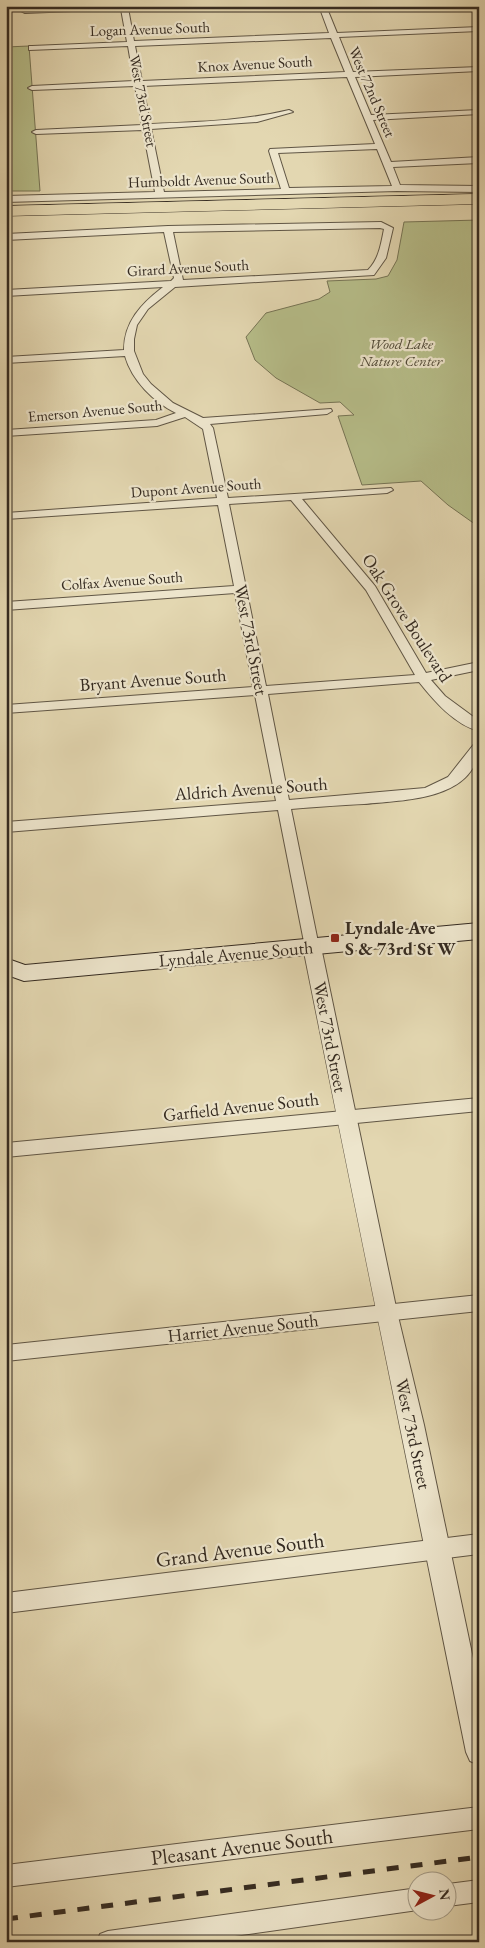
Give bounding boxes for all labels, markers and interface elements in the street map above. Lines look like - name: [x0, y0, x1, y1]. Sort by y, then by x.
- street label: Logan Avenue South: [89, 17, 211, 40]
- street label: West 72nd Street: [345, 44, 400, 140]
- street label: Knox Avenue South: [197, 51, 313, 76]
- street label: West 73rd Street: [125, 53, 162, 149]
- street label: Humboldt Avenue South: [128, 167, 275, 192]
- street label: Girard Avenue South: [127, 255, 250, 280]
- park label: Wood Lake Nature Center: [359, 334, 443, 370]
- street label: Emerson Avenue South: [27, 395, 163, 426]
- street label: Dupont Avenue South: [130, 473, 262, 502]
- street label: Oak Grove Boulevard: [357, 549, 458, 687]
- street label: Colfax Avenue South: [60, 567, 184, 594]
- street label: West 73rd Street: [229, 583, 274, 698]
- street label: Bryant Avenue South: [79, 663, 227, 696]
- street label: Aldrich Avenue South: [173, 772, 328, 805]
- place label: Lyndale Ave S & 73rd St W: [345, 916, 456, 960]
- marker: Lyndale Ave S & 73rd St W: [329, 932, 341, 944]
- street label: Lyndale Avenue South: [158, 935, 314, 972]
- street label: West 73rd Street: [308, 980, 353, 1095]
- street label: Garfield Avenue South: [162, 1087, 320, 1126]
- street label: Harriet Avenue South: [166, 1308, 319, 1347]
- street label: West 73rd Street: [391, 1377, 436, 1492]
- street label: Grand Avenue South: [154, 1526, 326, 1573]
- street label: Pleasant Avenue South: [149, 1822, 335, 1871]
- north arrow: [408, 1870, 458, 1920]
- text: N: [435, 1888, 455, 1902]

